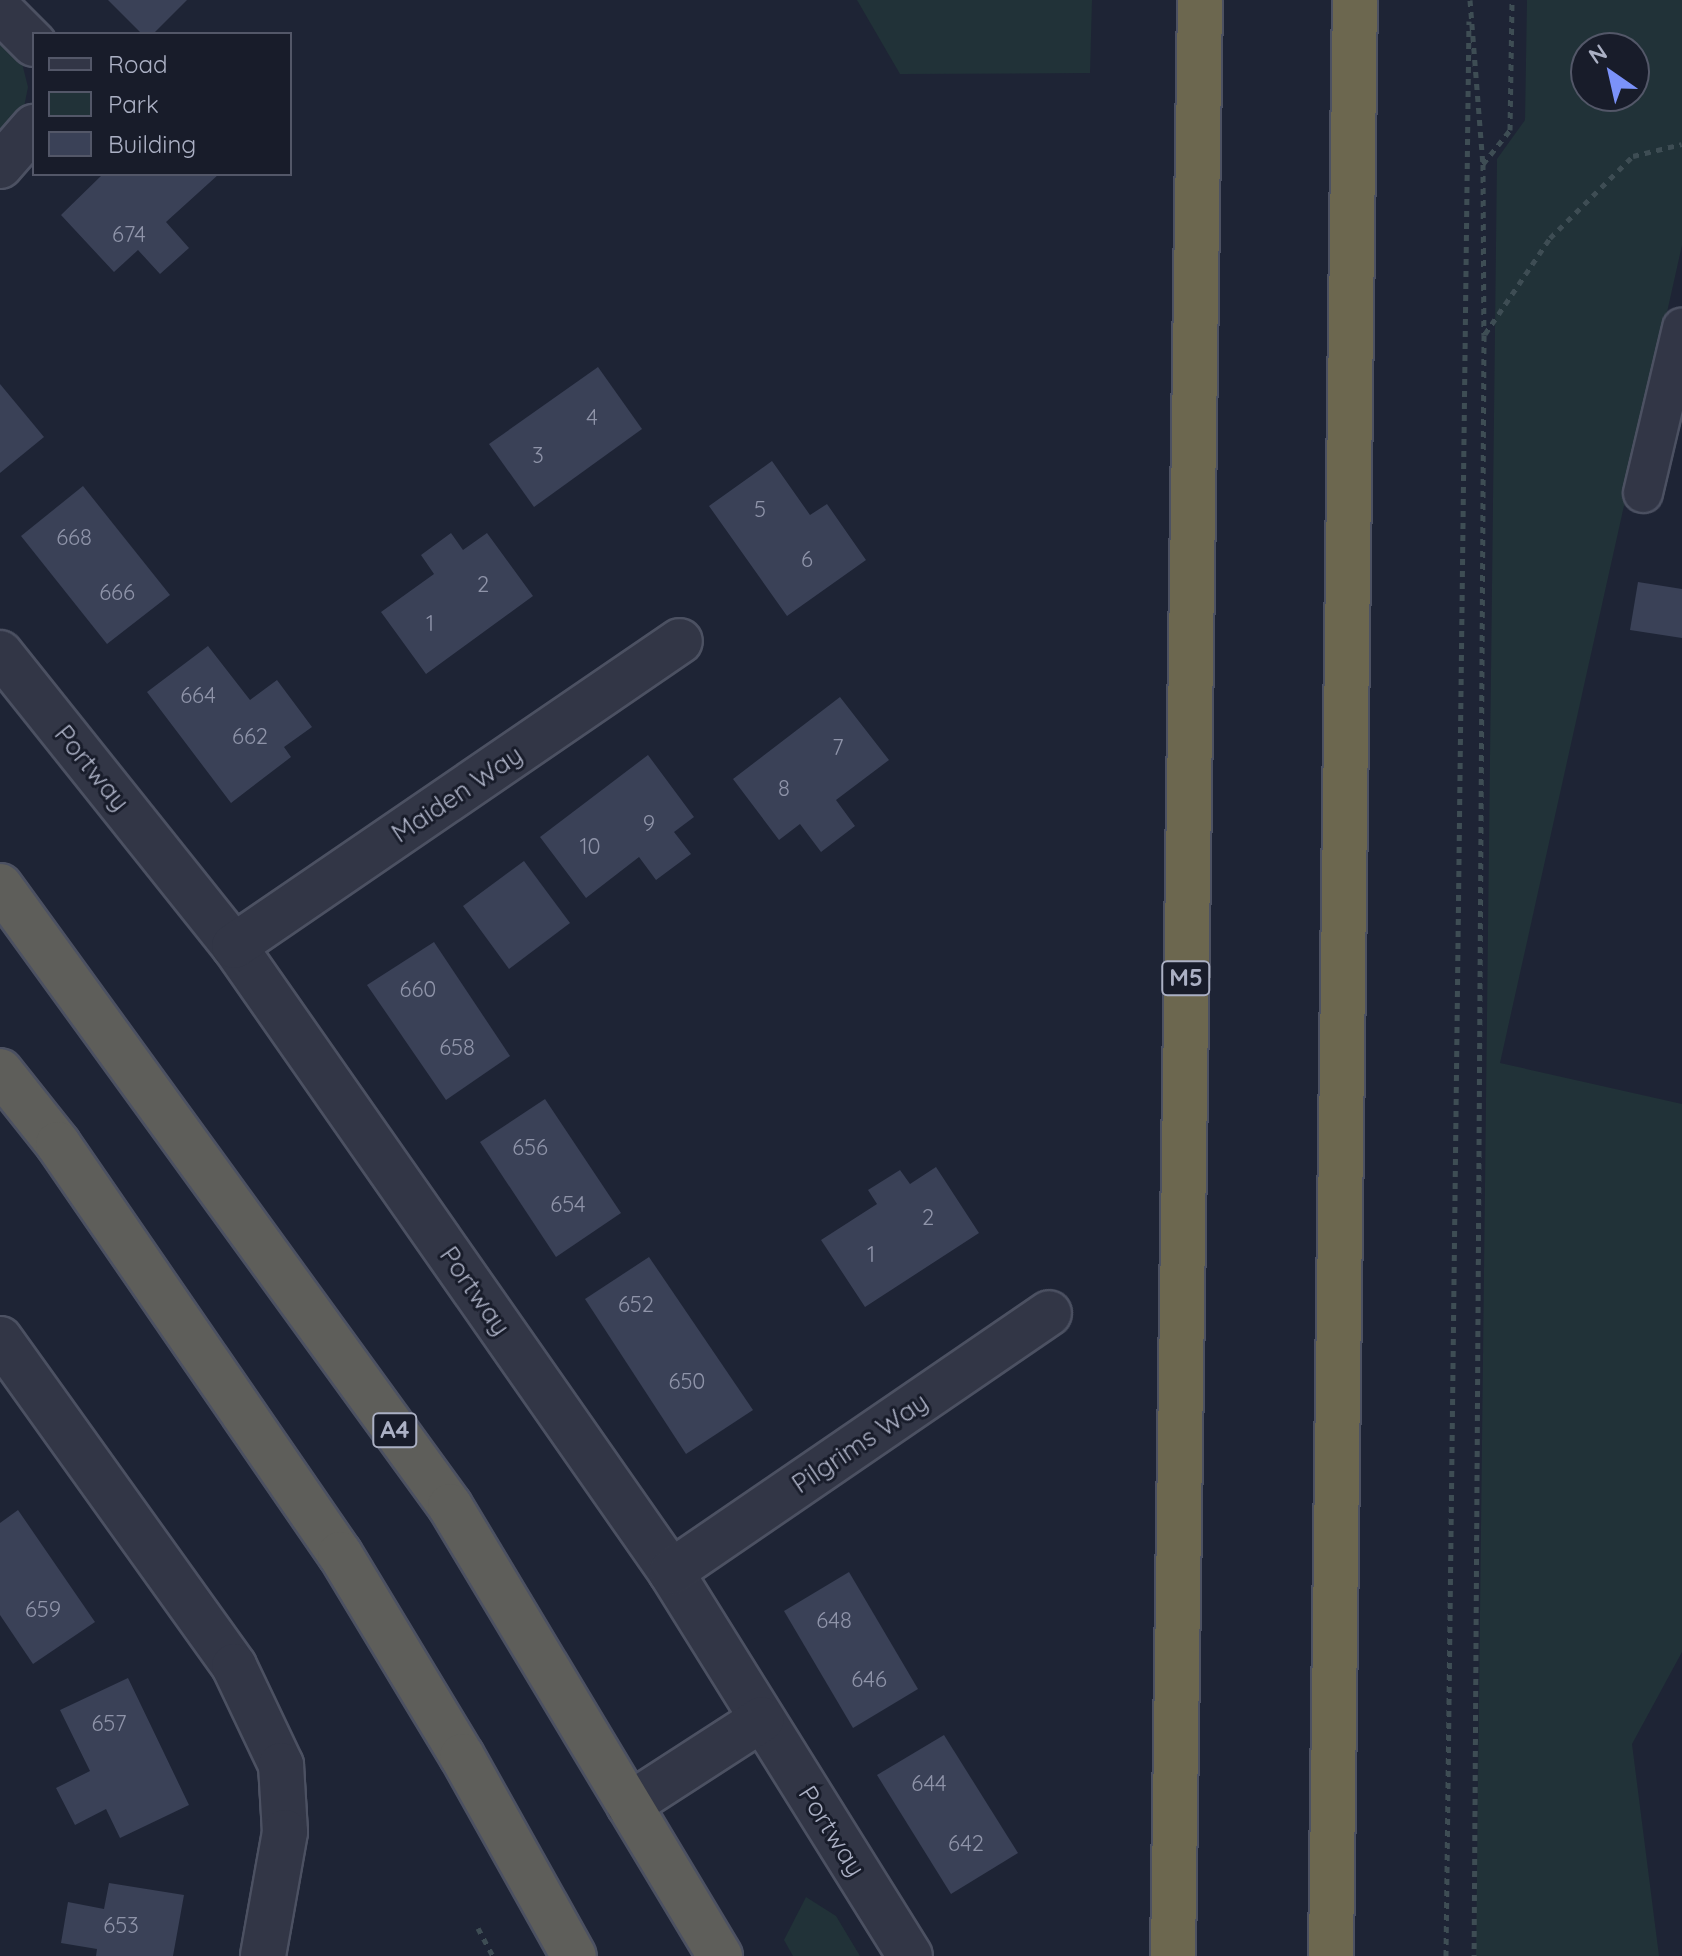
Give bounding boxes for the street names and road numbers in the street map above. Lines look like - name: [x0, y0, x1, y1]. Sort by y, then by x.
- street label: Portway: [48, 719, 136, 817]
- street label: Maiden Way: [386, 739, 528, 849]
- road number: M5: [1160, 958, 1212, 998]
- street label: Portway: [433, 1241, 517, 1341]
- street label: Pilgrims Way: [786, 1386, 934, 1500]
- road number: A4: [371, 1410, 419, 1450]
- street label: Portway: [792, 1780, 872, 1882]

